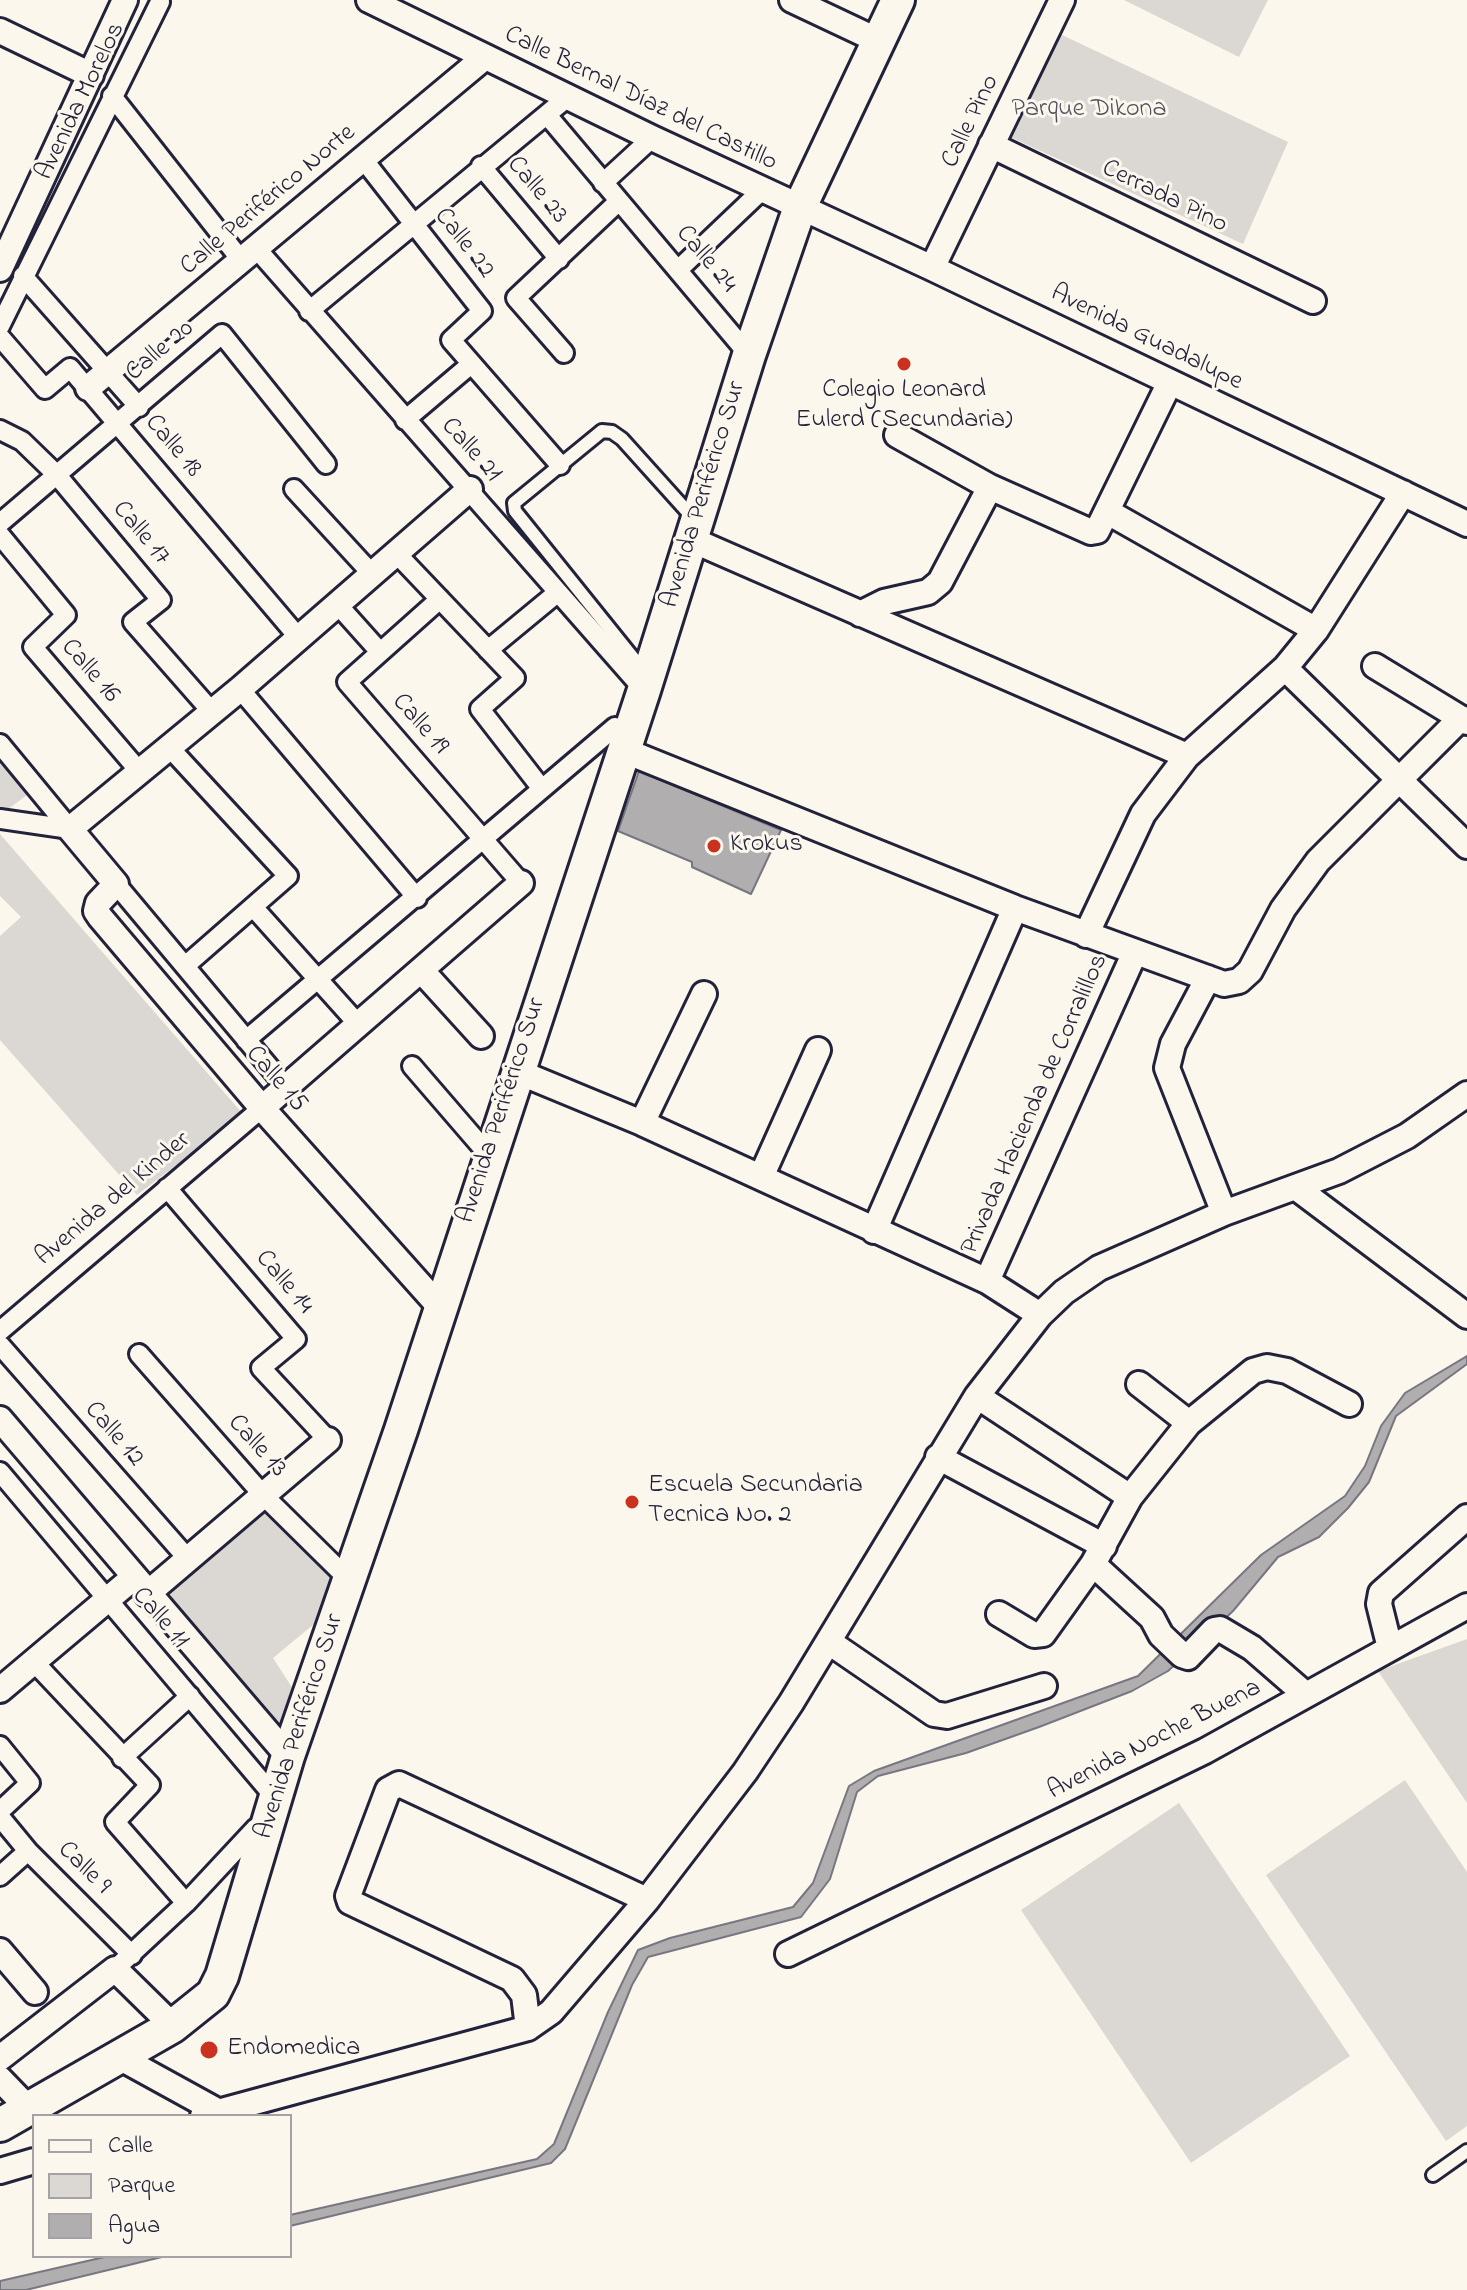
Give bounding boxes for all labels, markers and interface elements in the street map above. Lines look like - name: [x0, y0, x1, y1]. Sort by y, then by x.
- street label: Avenida Morelos: [30, 18, 134, 186]
- street label: Calle Bernal Díaz del Castillo: [498, 20, 782, 180]
- street label: Calle Pino: [936, 70, 1008, 174]
- park label: Parque Dikona: [1012, 95, 1166, 127]
- street label: Calle Periférico Norte: [175, 119, 363, 283]
- street label: Calle 23: [499, 151, 573, 231]
- street label: Cerrada Pino: [1096, 154, 1232, 242]
- street label: Calle 22: [426, 202, 500, 286]
- street label: Calle 24: [668, 220, 742, 300]
- street label: Avenida Guadalupe: [1045, 279, 1247, 399]
- street label: Calle 20: [121, 315, 201, 389]
- marker: Colegio Leonard Eulerd (Secundaria): [895, 355, 913, 373]
- place label: Colegio Leonard Eulerd (Secundaria): [795, 376, 1013, 438]
- street label: Avenida Periférico Sur: [656, 378, 754, 612]
- street label: Calle 18: [137, 409, 207, 485]
- street label: Calle 21: [433, 412, 507, 490]
- street label: Calle 17: [104, 496, 176, 572]
- street label: Calle 16: [53, 633, 125, 711]
- street label: Calle 19: [384, 688, 454, 762]
- place label: Krokus: [730, 830, 803, 862]
- marker: Krokus: [705, 837, 723, 855]
- street label: Privada Hacienda de Corralillos: [956, 950, 1116, 1260]
- street label: Avenida Periférico Sur: [452, 994, 554, 1228]
- street label: Calle 15: [238, 1040, 312, 1120]
- street label: Avenida del Kinder: [30, 1126, 198, 1274]
- street label: Calle 14: [247, 1245, 319, 1321]
- street label: Calle 12: [76, 1396, 150, 1474]
- street label: Calle 13: [220, 1409, 292, 1485]
- place label: Escuela Secundaria Tecnica No. 2: [648, 1471, 863, 1532]
- marker: Escuela Secundaria Tecnica No. 2: [623, 1493, 641, 1511]
- street label: Calle 11: [124, 1582, 194, 1656]
- street label: Avenida Periférico Sur: [250, 1610, 352, 1844]
- street label: Avenida Noche Buena: [1043, 1674, 1267, 1808]
- street label: Calle 9: [50, 1836, 116, 1902]
- place label: Endomedica: [227, 2034, 360, 2066]
- marker: Endomedica: [198, 2039, 220, 2061]
- legend: [32, 2114, 292, 2258]
- text: Calle: [108, 2129, 153, 2164]
- text: Parque: [108, 2169, 175, 2204]
- text: Agua: [108, 2209, 160, 2244]

